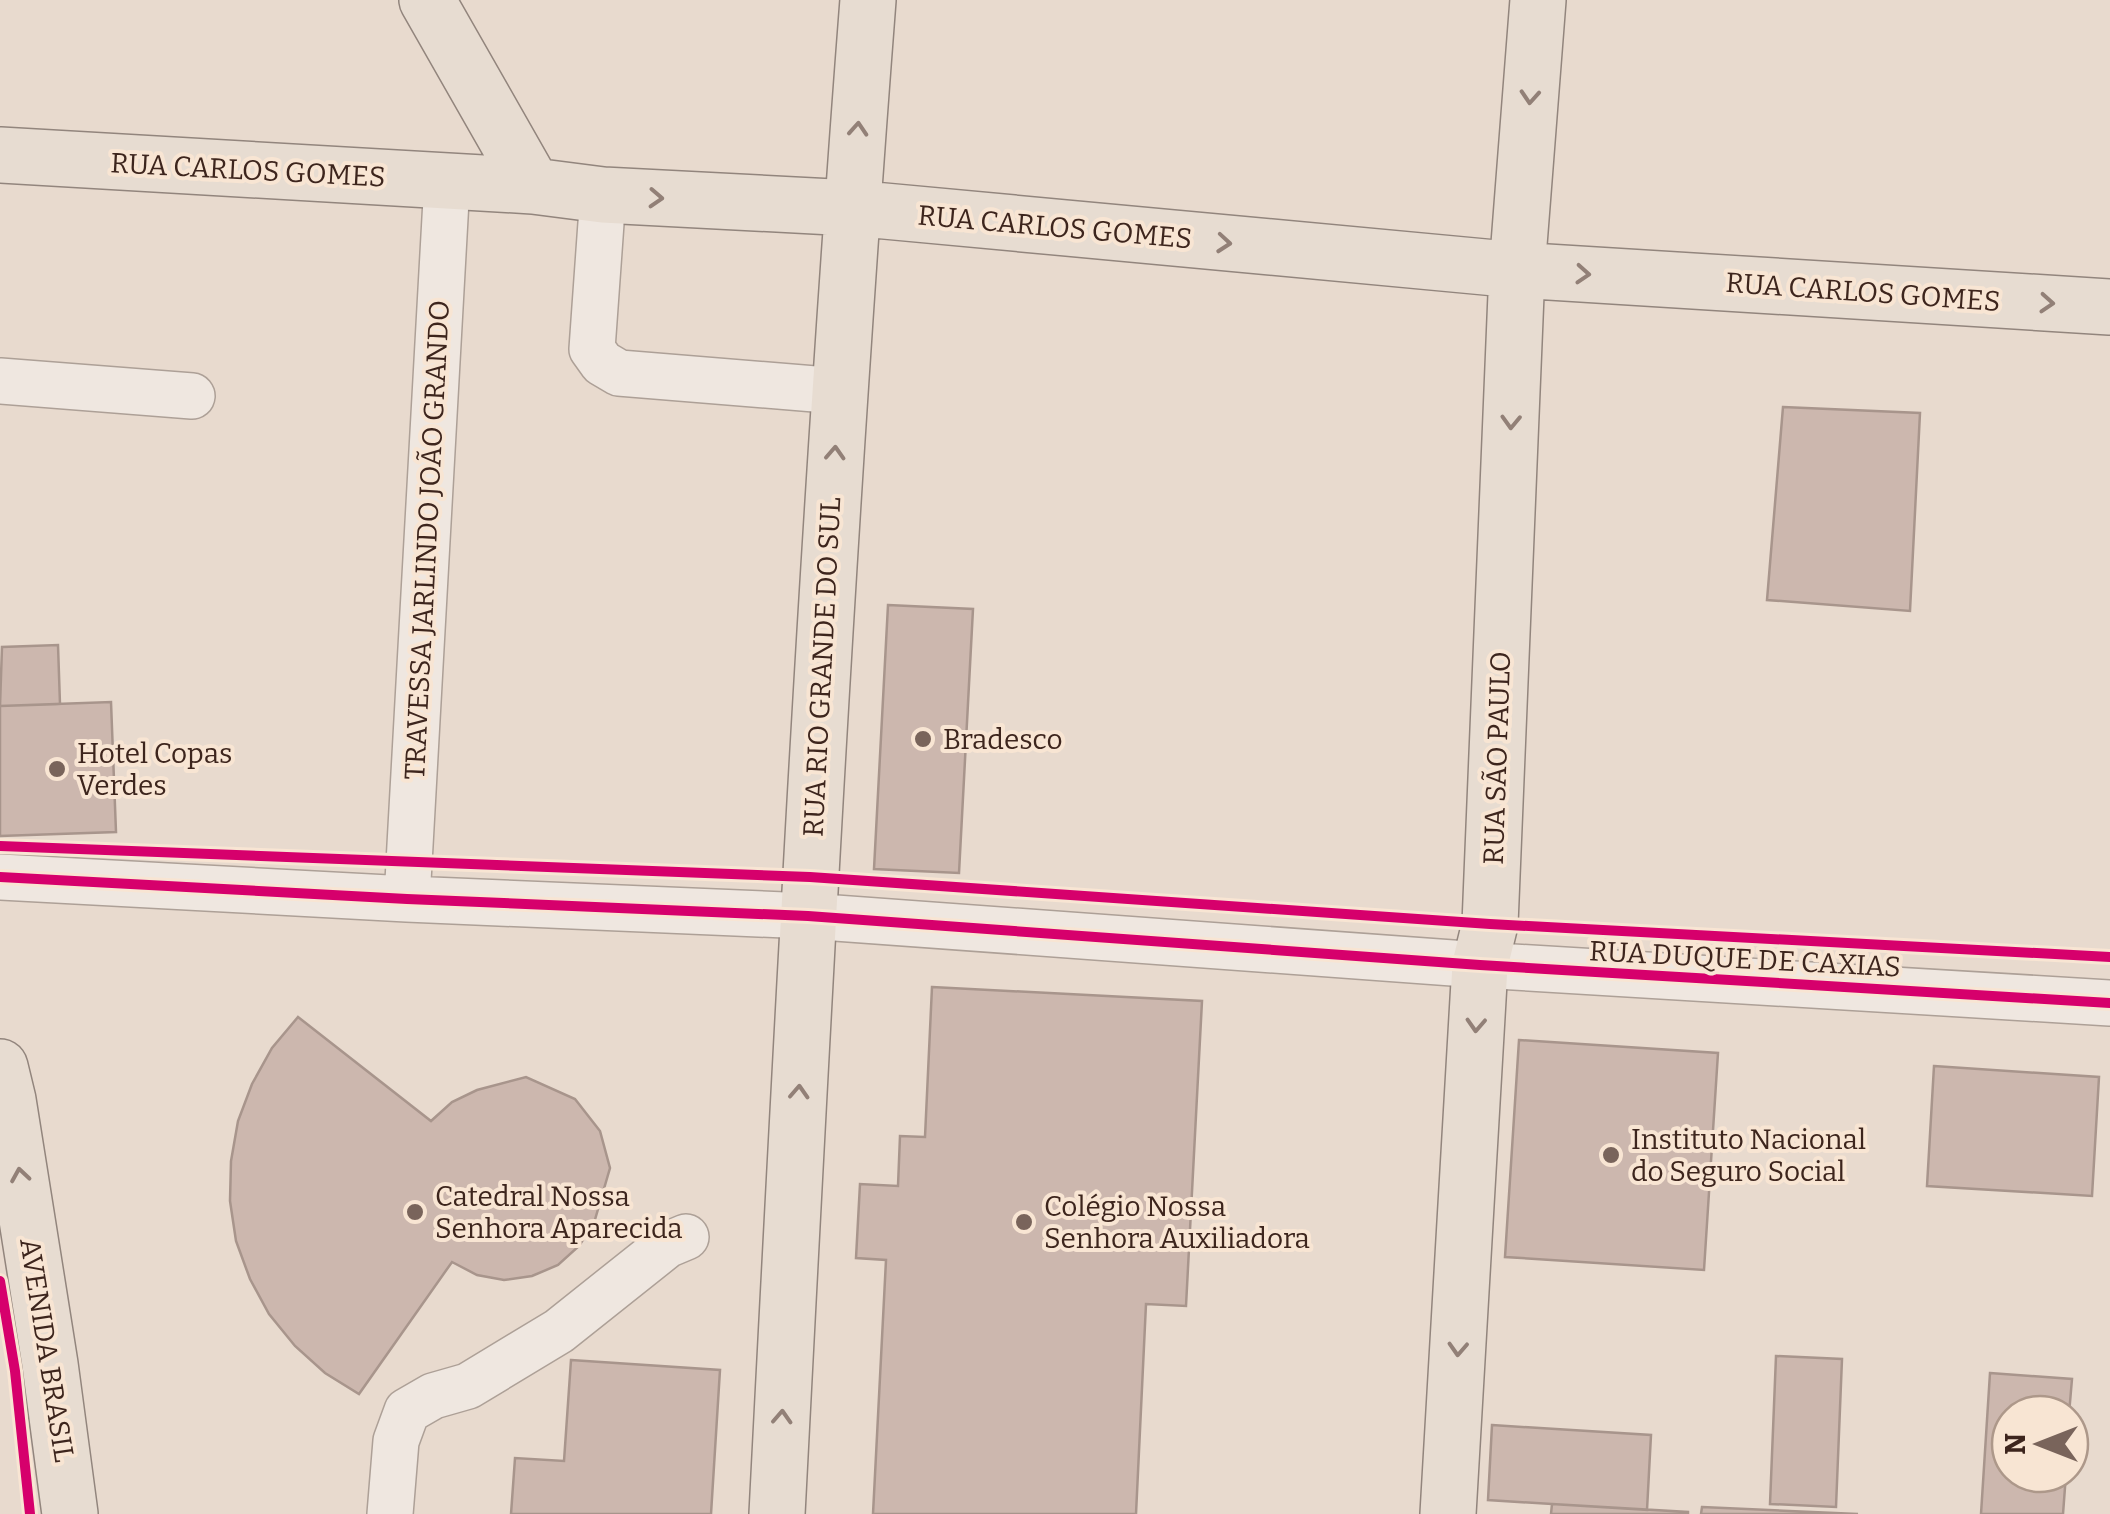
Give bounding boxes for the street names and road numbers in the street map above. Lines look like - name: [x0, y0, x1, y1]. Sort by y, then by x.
- street label: RUA CARLOS GOMES: [110, 146, 386, 194]
- street label: RUA CARLOS GOMES: [916, 199, 1194, 255]
- street label: RUA CARLOS GOMES: [1724, 266, 2002, 318]
- street label: TRAVESSA JARLINDO JOÃO GRANDO: [398, 299, 456, 781]
- street label: RUA RIO GRANDE DO SUL: [797, 496, 847, 838]
- street label: RUA SÃO PAULO: [1477, 651, 1517, 865]
- street label: RUA DUQUE DE CAXIAS: [1588, 934, 1902, 984]
- street label: AVENIDA BRASIL: [13, 1236, 81, 1464]

